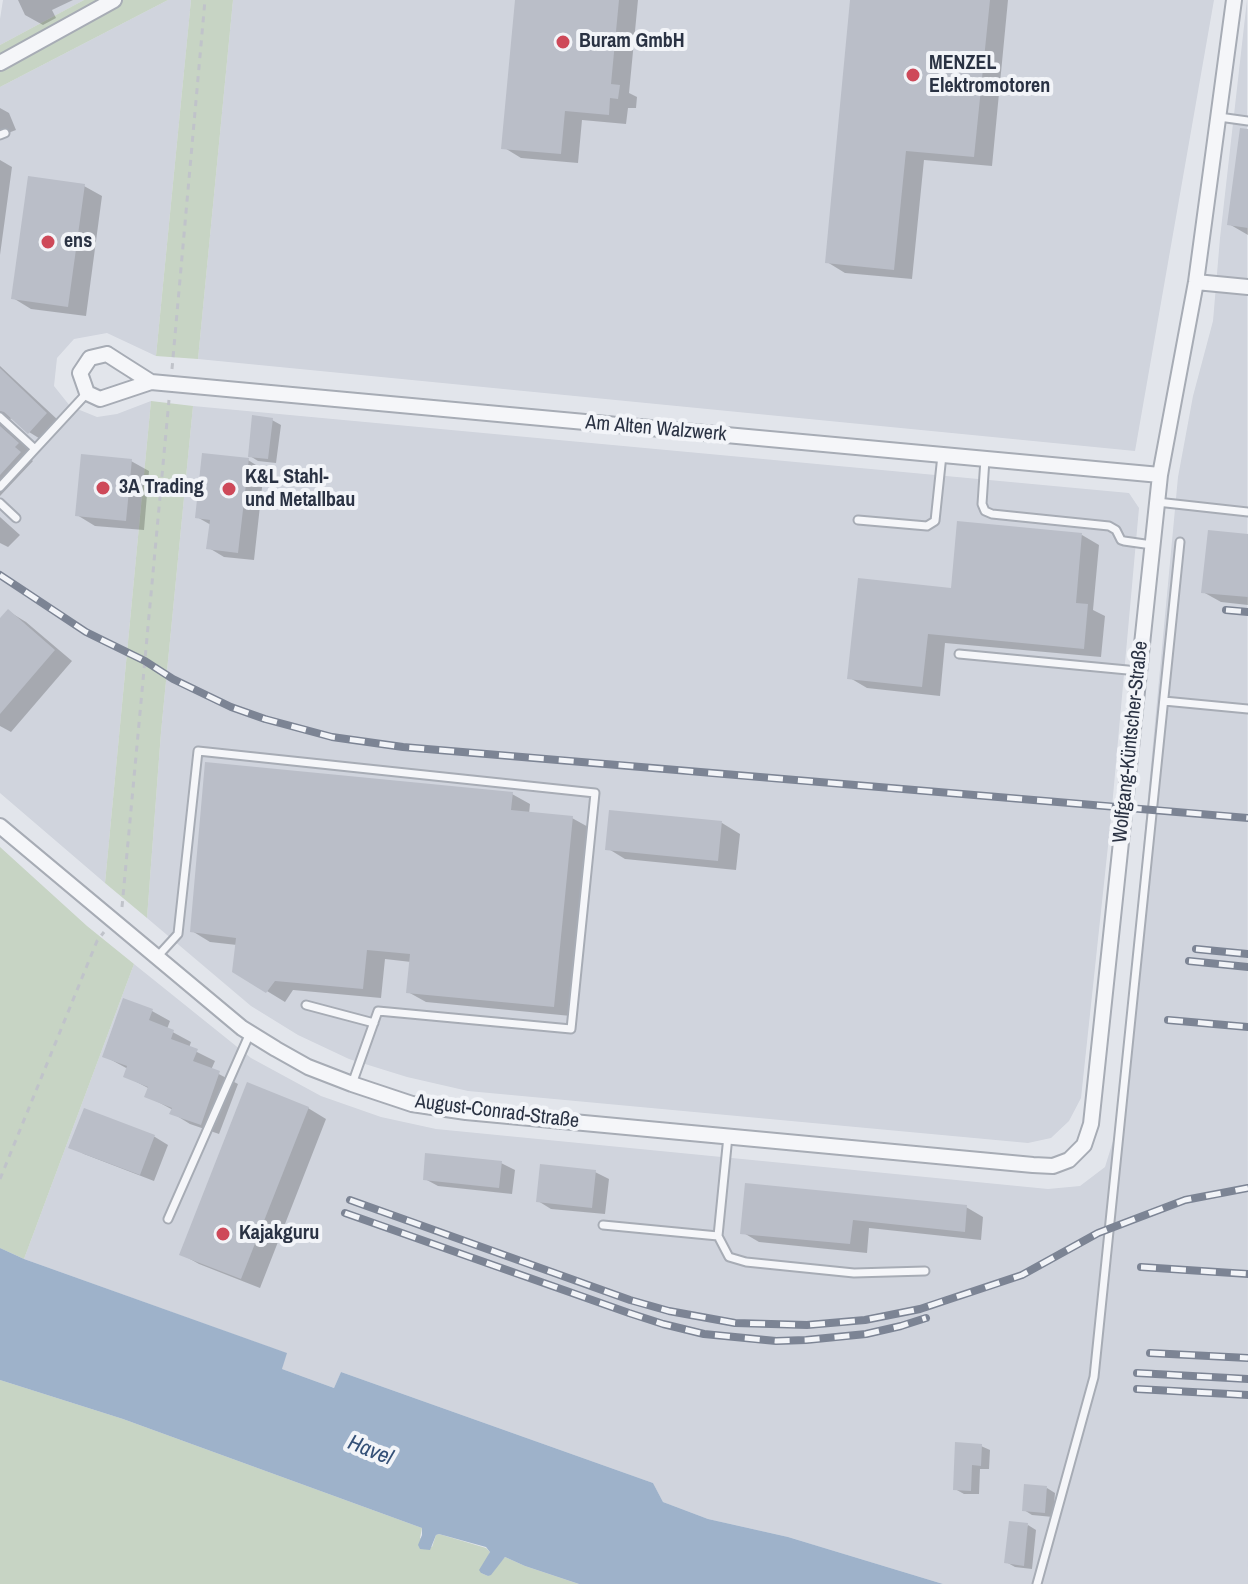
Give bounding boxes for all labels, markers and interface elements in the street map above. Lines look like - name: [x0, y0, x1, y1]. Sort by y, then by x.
- place label: Buram GmbH: [579, 30, 685, 54]
- marker: Buram GmbH: [554, 33, 572, 51]
- place label: MENZEL Elektromotoren: [929, 52, 1050, 99]
- marker: MENZEL Elektromotoren: [904, 66, 922, 84]
- place label: ens: [64, 230, 92, 254]
- marker: ens: [39, 233, 57, 251]
- street label: Am Alten Walzwerk: [584, 411, 728, 447]
- place label: K&L Stahl- und Metallbau: [245, 466, 355, 513]
- place label: 3A Trading: [119, 476, 204, 500]
- marker: 3A Trading: [94, 479, 112, 497]
- marker: K&L Stahl- und Metallbau: [220, 480, 238, 498]
- street label: Wolfgang-Küntscher-Straße: [1108, 640, 1154, 844]
- street label: August-Conrad-Straße: [414, 1090, 580, 1134]
- place label: Kajakguru: [239, 1222, 319, 1246]
- marker: Kajakguru: [214, 1225, 232, 1243]
- water label: Havel: [344, 1430, 396, 1472]

